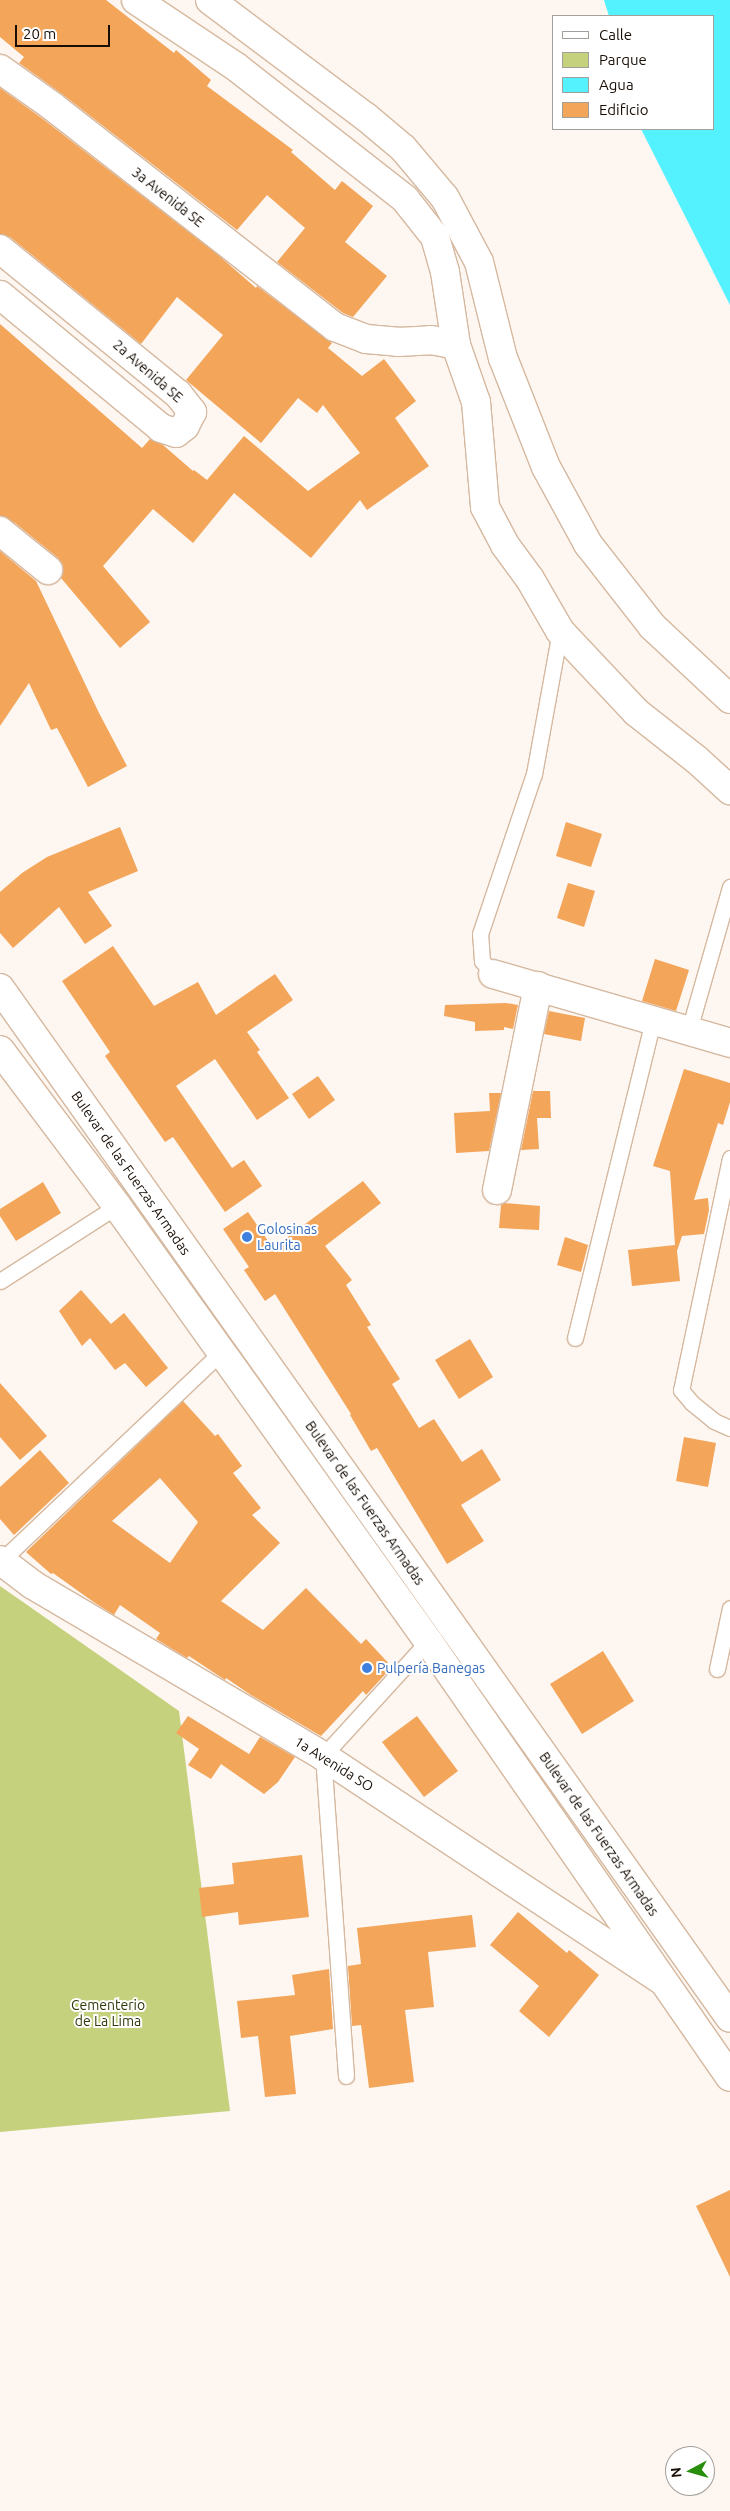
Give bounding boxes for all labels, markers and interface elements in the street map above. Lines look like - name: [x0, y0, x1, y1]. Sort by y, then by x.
- scale bar: [18, 15, 112, 47]
- legend: [552, 15, 715, 130]
- text: 20 m: [23, 25, 56, 42]
- text: Calle: [599, 26, 632, 43]
- text: Parque: [599, 51, 647, 68]
- text: Agua: [599, 76, 634, 93]
- text: Edificio: [599, 101, 648, 118]
- street label: 3a Avenida SE: [129, 164, 207, 230]
- street label: 2a Avenida SE: [110, 336, 186, 406]
- street label: Bulevar de las Fuerzas Armadas: [68, 1088, 194, 1258]
- place label: Golosinas Laurita: [257, 1221, 317, 1254]
- marker: Golosinas Laurita: [241, 1231, 253, 1243]
- street label: Bulevar de las Fuerzas Armadas: [302, 1418, 428, 1588]
- place label: Pulpería Banegas: [377, 1660, 485, 1676]
- marker: Pulpería Banegas: [361, 1662, 373, 1674]
- street label: 1a Avenida SO: [291, 1733, 377, 1795]
- street label: Bulevar de las Fuerzas Armadas: [536, 1749, 662, 1919]
- park label: Cementerio de La Lima: [71, 1997, 145, 2030]
- north arrow: [665, 2446, 715, 2496]
- text: N: [668, 2466, 685, 2479]

